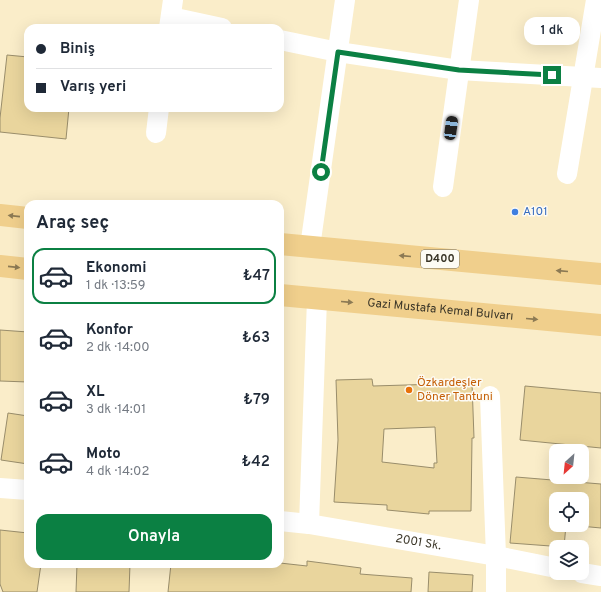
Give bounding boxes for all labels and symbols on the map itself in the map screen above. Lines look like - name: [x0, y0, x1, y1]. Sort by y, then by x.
- callout: 1 dk: [524, 17, 580, 45]
- route end: [543, 66, 561, 84]
- car: [443, 115, 459, 141]
- route start: [312, 163, 330, 181]
- place label: A101: [523, 204, 548, 220]
- marker: A101: [510, 207, 520, 217]
- one-way arrow: [8, 213, 20, 219]
- road number: D400: [421, 250, 459, 268]
- one-way arrow: [399, 253, 411, 259]
- one-way arrow: [8, 264, 20, 270]
- one-way arrow: [556, 267, 568, 274]
- street label: Gazi Mustafa Kemal Bulvarı: [366, 295, 514, 325]
- one-way arrow: [341, 298, 353, 305]
- one-way arrow: [526, 315, 538, 322]
- place label: Özkardeşler Döner Tantuni: [417, 375, 493, 405]
- marker: Özkardeşler Döner Tantuni: [404, 385, 414, 395]
- north arrow: [549, 444, 589, 484]
- street label: 2001 Sk.: [394, 531, 443, 555]

